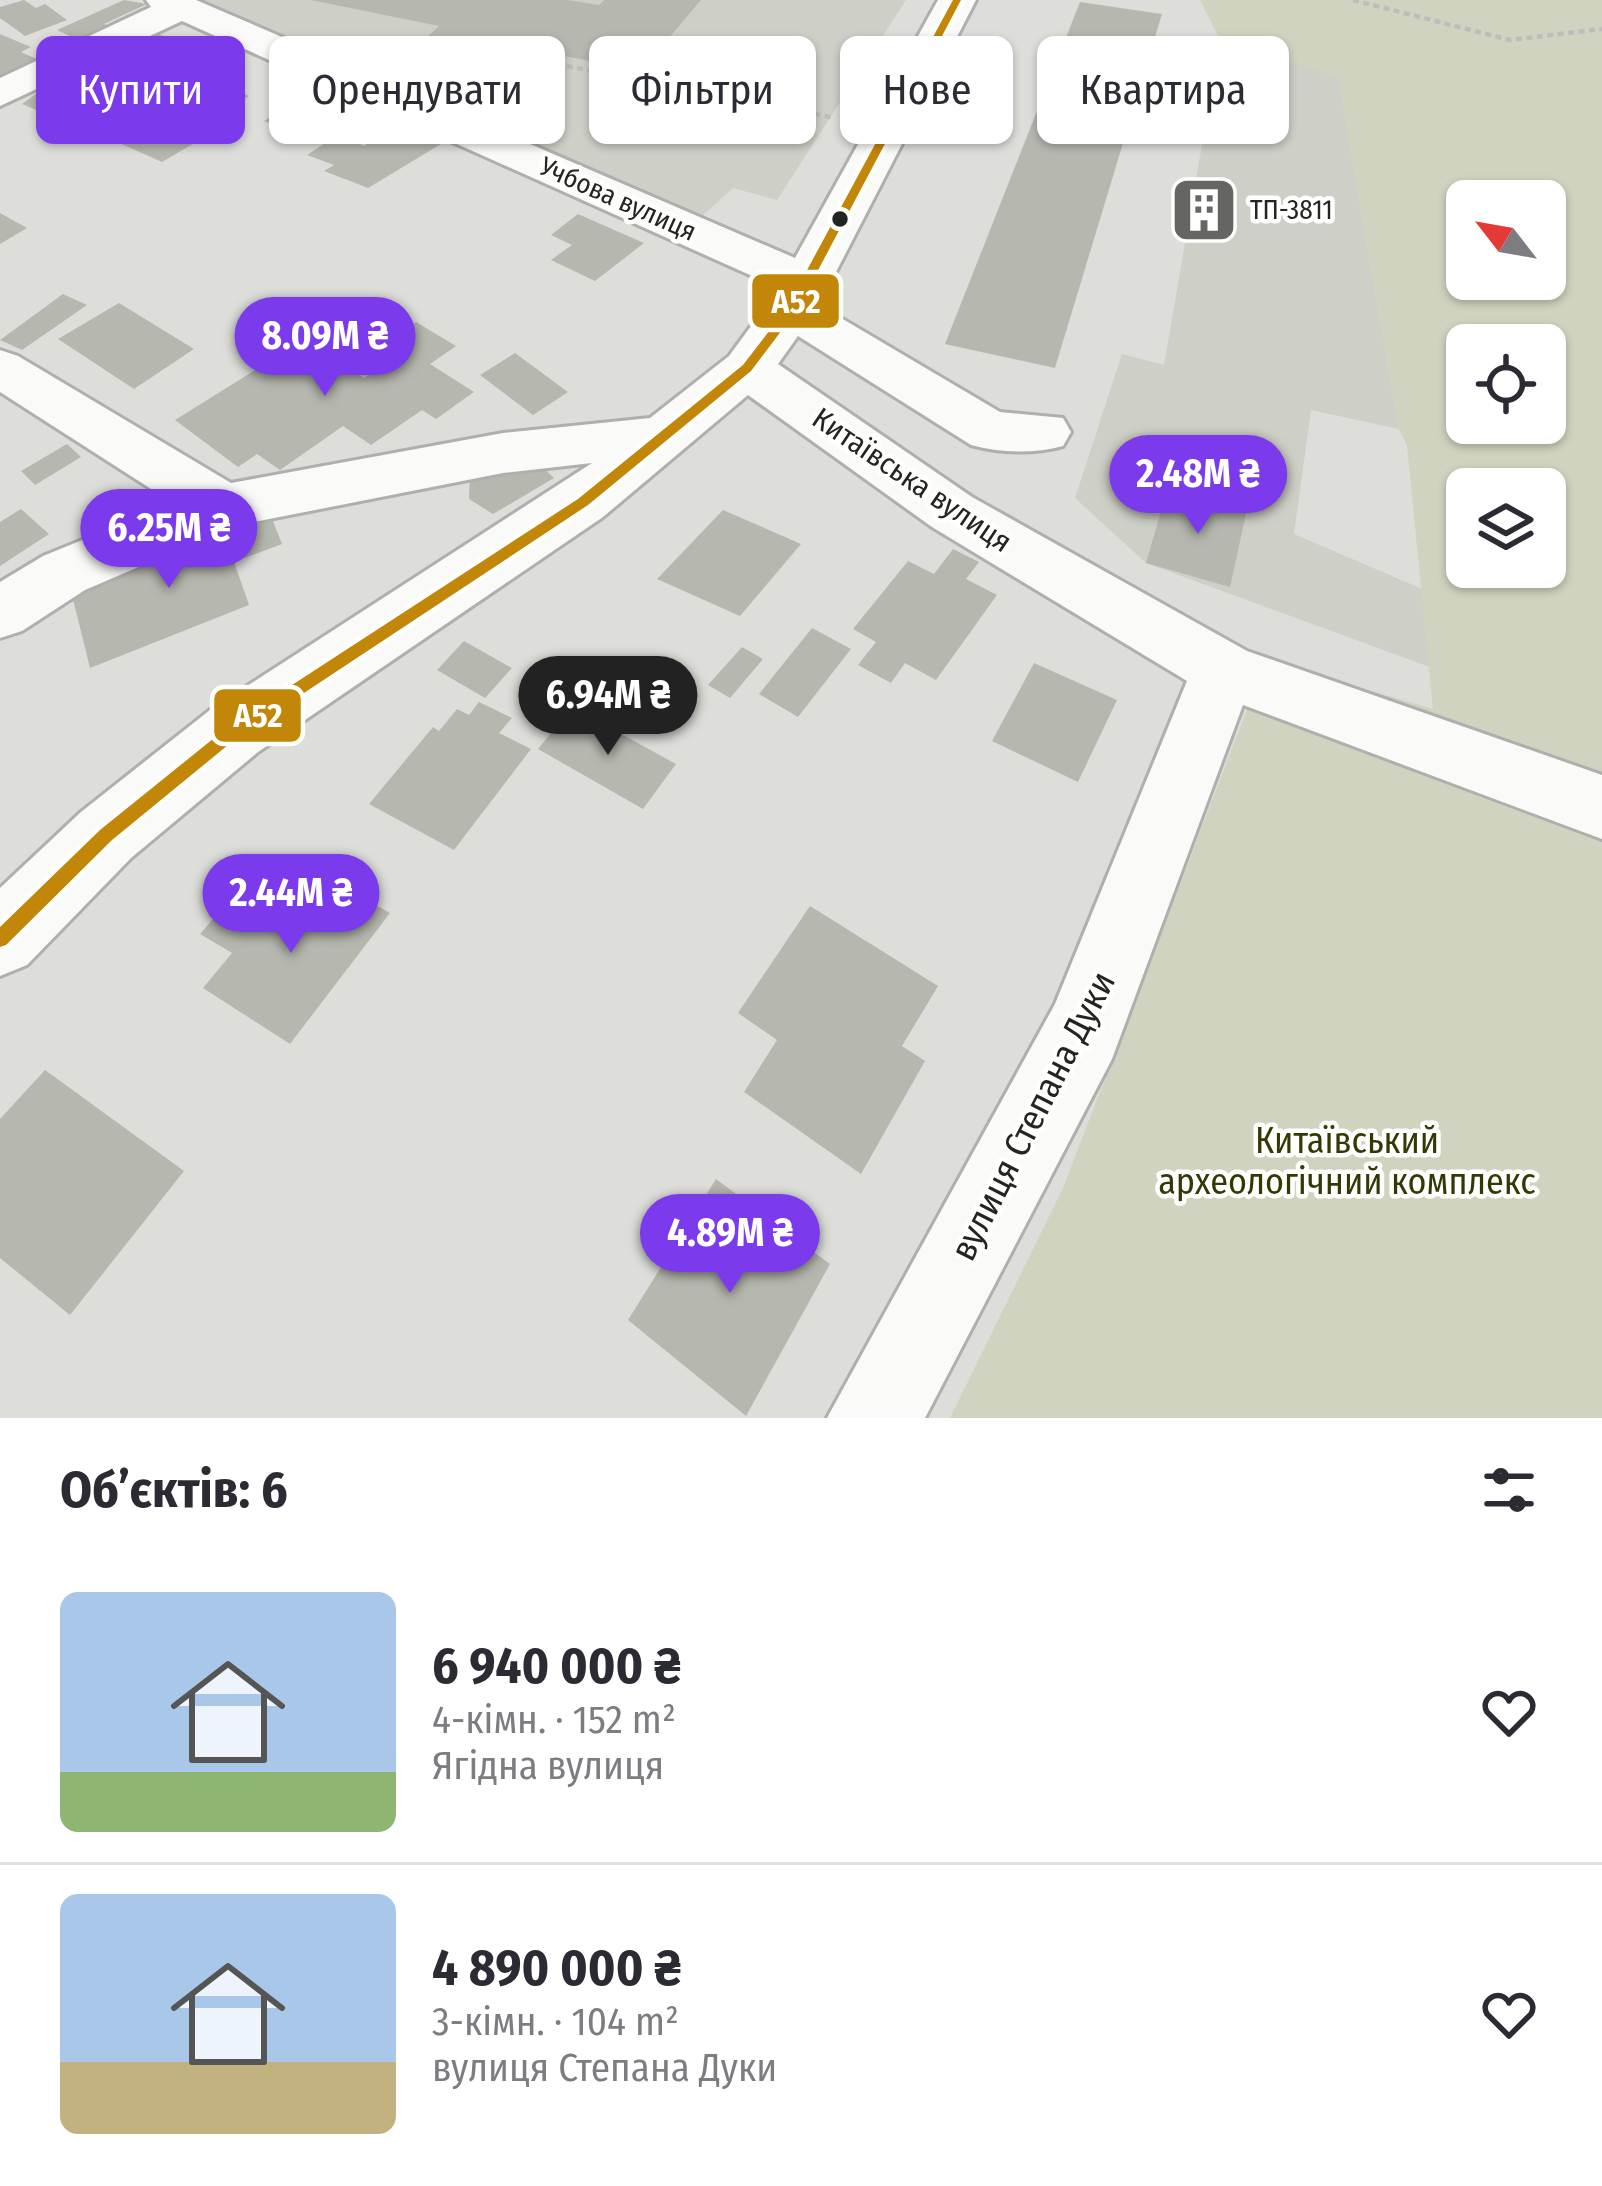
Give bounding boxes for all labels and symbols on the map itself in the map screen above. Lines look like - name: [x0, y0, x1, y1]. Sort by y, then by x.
- street label: Учбова вулиця: [534, 150, 701, 248]
- building icon: ТП-3811: [1169, 175, 1239, 245]
- north arrow: [1446, 180, 1566, 300]
- place label: ТП-3811: [1250, 194, 1333, 226]
- unlabelled marker: [829, 208, 851, 230]
- line badge: А52: [750, 272, 841, 330]
- text: А52: [770, 282, 821, 322]
- pin: 8.09M ₴: [214, 297, 436, 399]
- street label: Китаївська вулиця: [806, 400, 1018, 560]
- pin: 2.48M ₴: [1087, 435, 1309, 537]
- pin: 6.25M ₴: [58, 489, 280, 591]
- pin: 6.94M ₴: [497, 656, 719, 758]
- line badge: А52: [212, 687, 303, 744]
- text: А52: [232, 696, 283, 736]
- pin: 2.44M ₴: [180, 854, 402, 956]
- street label: вулиця Степана Дуки: [941, 964, 1125, 1268]
- park label: Китаївський археологічний комплекс: [1158, 1119, 1536, 1204]
- pin: 4.89M ₴: [619, 1194, 841, 1296]

